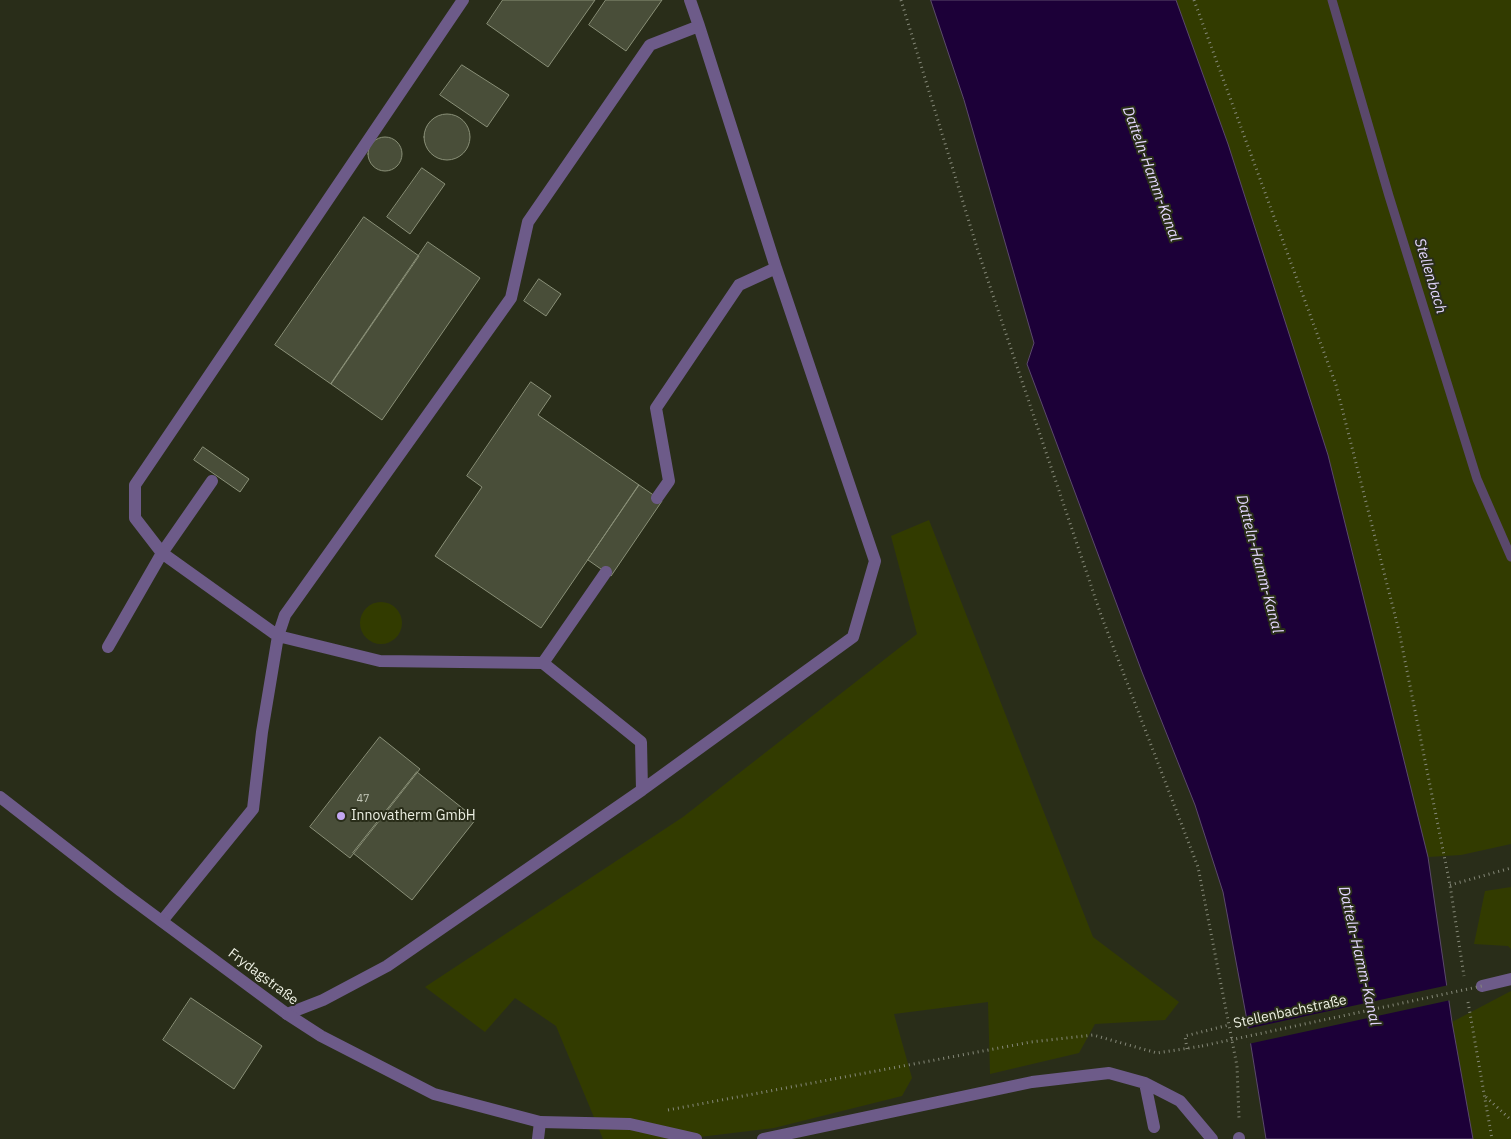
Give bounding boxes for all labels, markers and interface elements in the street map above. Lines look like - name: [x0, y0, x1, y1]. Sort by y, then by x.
- water label: Datteln-Hamm-Kanal: [1118, 104, 1184, 244]
- water label: Stellenbach: [1410, 236, 1450, 316]
- water label: Datteln-Hamm-Kanal: [1232, 493, 1286, 635]
- house number: 47: [356, 792, 370, 806]
- place label: Innovatherm GmbH: [351, 808, 476, 824]
- marker: Innovatherm GmbH: [335, 810, 347, 822]
- water label: Datteln-Hamm-Kanal: [1334, 885, 1384, 1027]
- street label: Frydagstraße: [225, 945, 301, 1009]
- street label: Stellenbachstraße: [1232, 992, 1348, 1032]

